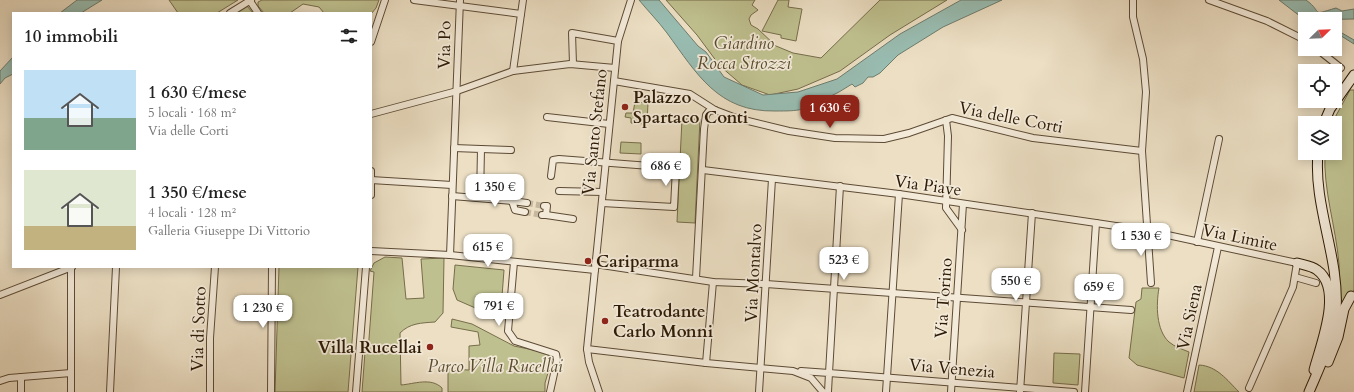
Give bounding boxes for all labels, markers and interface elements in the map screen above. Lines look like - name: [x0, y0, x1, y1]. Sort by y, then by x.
- north arrow: [1298, 12, 1342, 56]
- map controls: [1298, 12, 1342, 160]
- street label: Via Po: [433, 21, 456, 69]
- text: 10 immobili: [24, 25, 118, 48]
- icon: filters: [338, 25, 360, 47]
- park label: Giardino Rocca Strozzi: [697, 32, 791, 75]
- button: locate: [1298, 64, 1342, 108]
- street label: Via Santo Stefano: [576, 68, 613, 196]
- text: 1 630 €/mese: [148, 81, 247, 104]
- icon: home: [56, 86, 104, 134]
- place label: Palazzo Spartaco Conti: [633, 86, 748, 129]
- pin: 1 630 €: [793, 95, 867, 129]
- street label: Via delle Corti: [957, 96, 1065, 139]
- text: 1 630 €: [809, 99, 851, 117]
- marker: Palazzo Spartaco Conti: [620, 102, 630, 112]
- text: 5 locali · 168 m²: [148, 104, 236, 122]
- button: layers: [1298, 116, 1342, 160]
- text: Via delle Corti: [148, 122, 229, 140]
- pin: 686 €: [638, 153, 694, 187]
- text: 686 €: [650, 157, 682, 175]
- street label: Via Piave: [893, 169, 963, 202]
- pin: 1 350 €: [458, 174, 532, 208]
- text: 1 350 €: [474, 178, 516, 196]
- text: 1 350 €/mese: [148, 181, 247, 204]
- icon: home: [56, 186, 104, 234]
- text: 4 locali · 128 m²: [148, 204, 236, 222]
- street label: Via Limite: [1200, 218, 1280, 257]
- text: Galleria Giuseppe Di Vittorio: [148, 222, 310, 240]
- street label: Via Montalvo: [739, 223, 768, 323]
- pin: 1 530 €: [1104, 223, 1178, 257]
- text: 1 530 €: [1120, 227, 1162, 245]
- pin: 615 €: [460, 234, 516, 268]
- text: 615 €: [472, 238, 504, 256]
- pin: 523 €: [816, 247, 872, 281]
- place label: Cariparma: [596, 250, 679, 273]
- text: 523 €: [828, 251, 860, 269]
- marker: Cariparma: [583, 256, 593, 266]
- street label: Via Torino: [929, 257, 958, 339]
- pin: 550 €: [988, 268, 1044, 302]
- text: 550 €: [1000, 272, 1032, 290]
- pin: 659 €: [1071, 274, 1127, 308]
- text: 659 €: [1083, 278, 1115, 296]
- street label: Via Siena: [1171, 281, 1208, 352]
- street label: Via di Sotto: [186, 286, 211, 372]
- pin: 791 €: [471, 293, 527, 327]
- pin: 1 230 €: [226, 295, 300, 329]
- text: 791 €: [483, 297, 515, 315]
- text: 1 230 €: [242, 299, 284, 317]
- place label: Teatrodante Carlo Monni: [613, 300, 713, 343]
- marker: Teatrodante Carlo Monni: [600, 316, 610, 326]
- place label: Villa Rucellai: [318, 336, 422, 359]
- marker: Villa Rucellai: [425, 342, 435, 352]
- street label: Via Venezia: [908, 353, 997, 384]
- park label: Parco Villa Rucellai: [427, 355, 563, 378]

